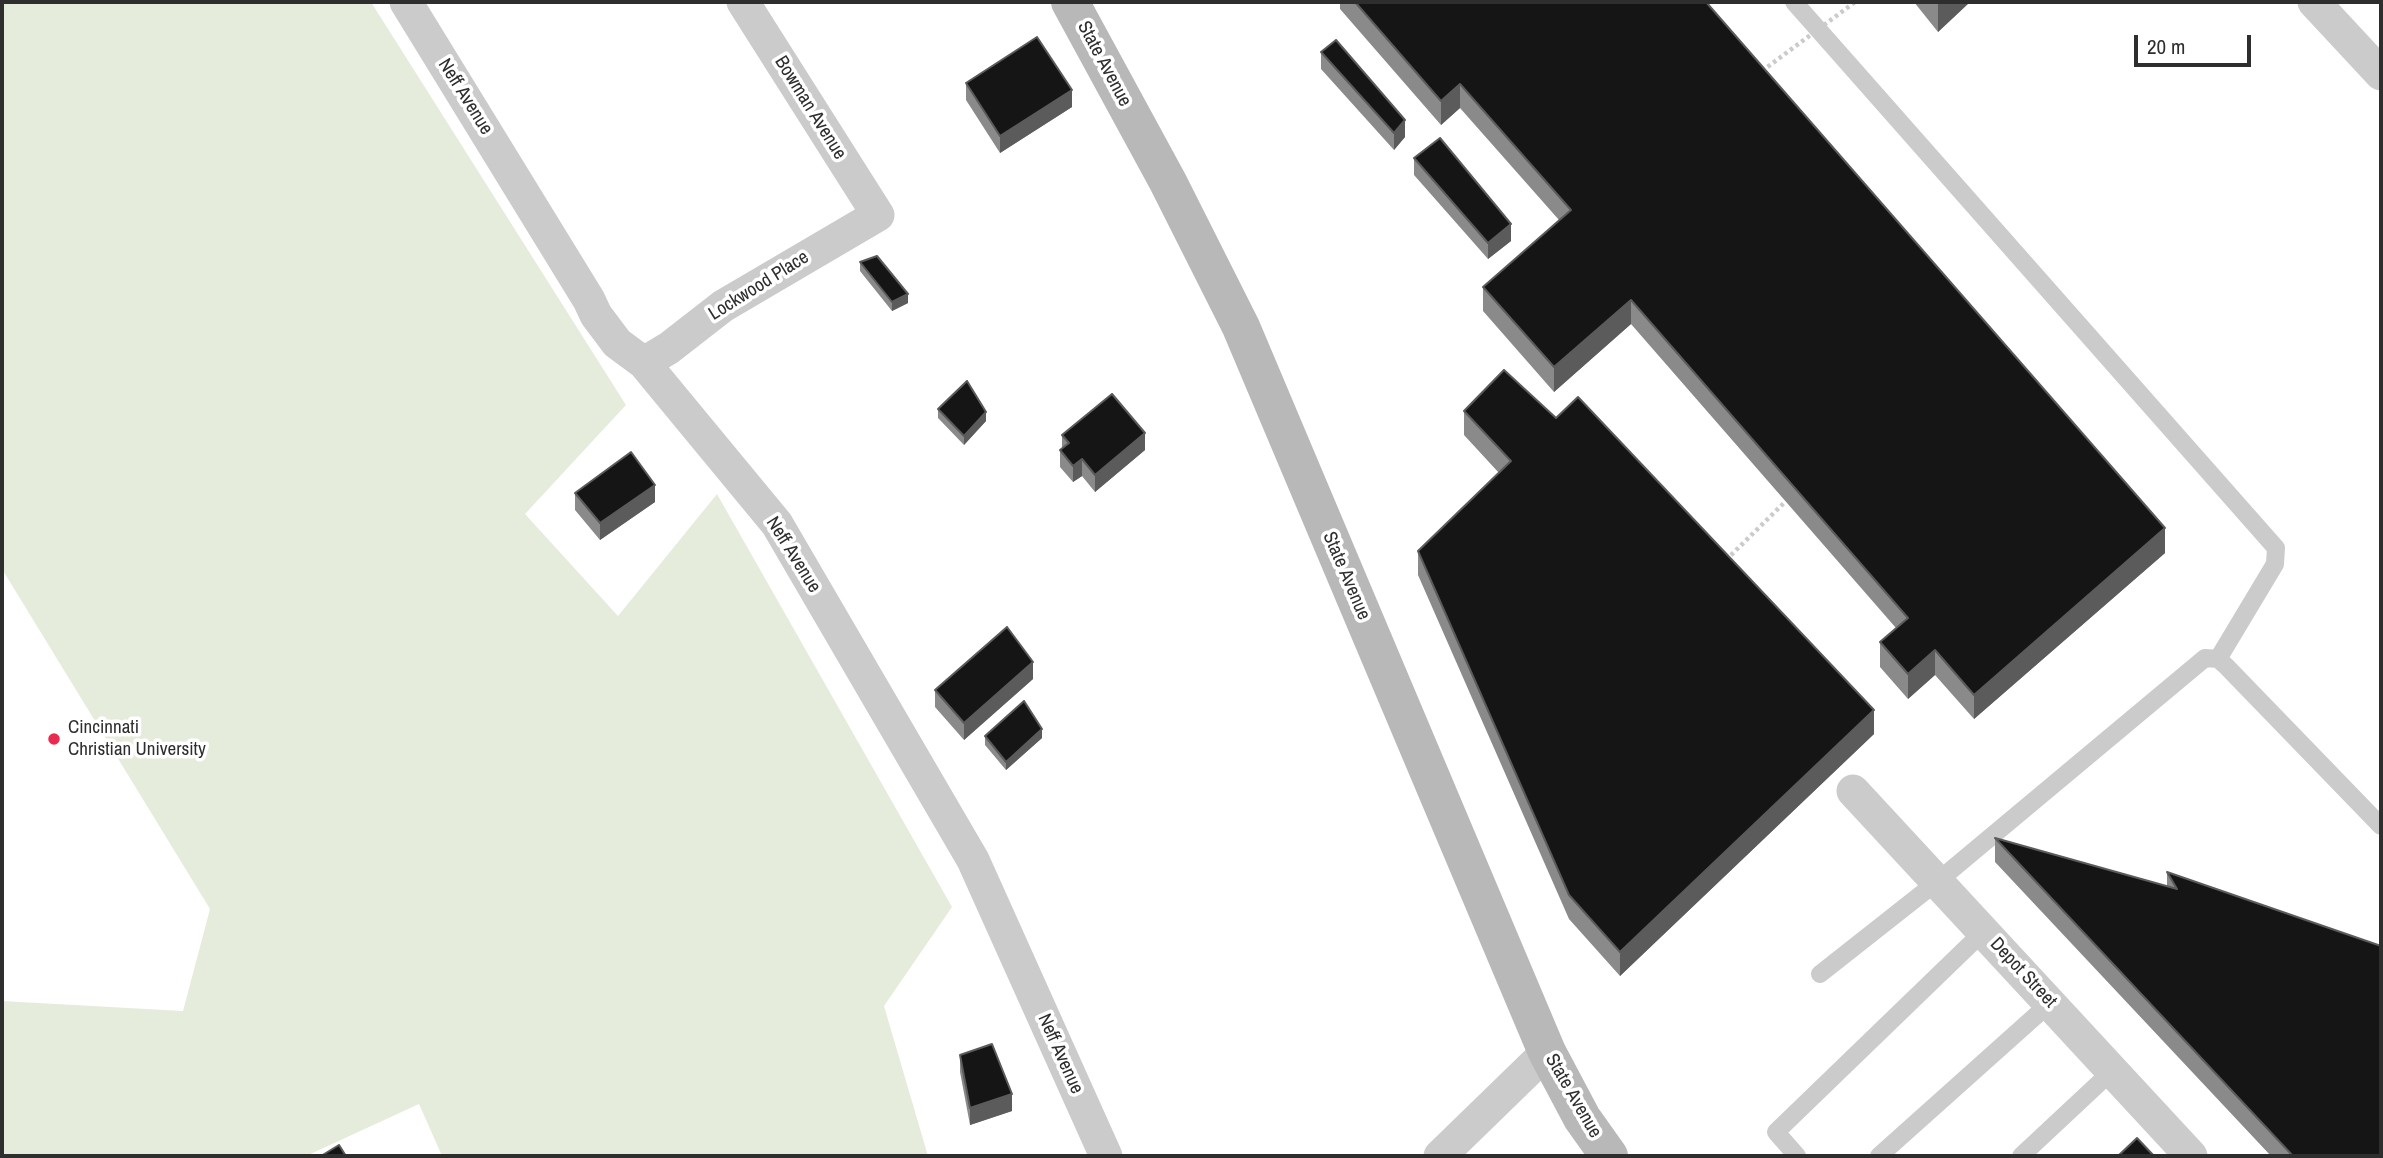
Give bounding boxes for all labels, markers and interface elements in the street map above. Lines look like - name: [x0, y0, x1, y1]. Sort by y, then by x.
- street label: State Avenue: [1072, 17, 1136, 111]
- scale bar: [2138, 21, 2255, 65]
- text: 20 m: [2147, 32, 2185, 61]
- street label: Bowman Avenue: [769, 52, 851, 164]
- street label: Neff Avenue: [433, 55, 497, 139]
- street label: Lockwood Place: [705, 246, 813, 326]
- street label: Neff Avenue: [761, 513, 825, 597]
- street label: State Avenue: [1317, 529, 1375, 623]
- place label: Cincinnati Christian University: [68, 717, 206, 761]
- marker: Cincinnati Christian University: [46, 731, 62, 747]
- street label: Depot Street: [1985, 933, 2061, 1013]
- street label: Neff Avenue: [1032, 1010, 1088, 1098]
- street label: State Avenue: [1540, 1050, 1606, 1142]

